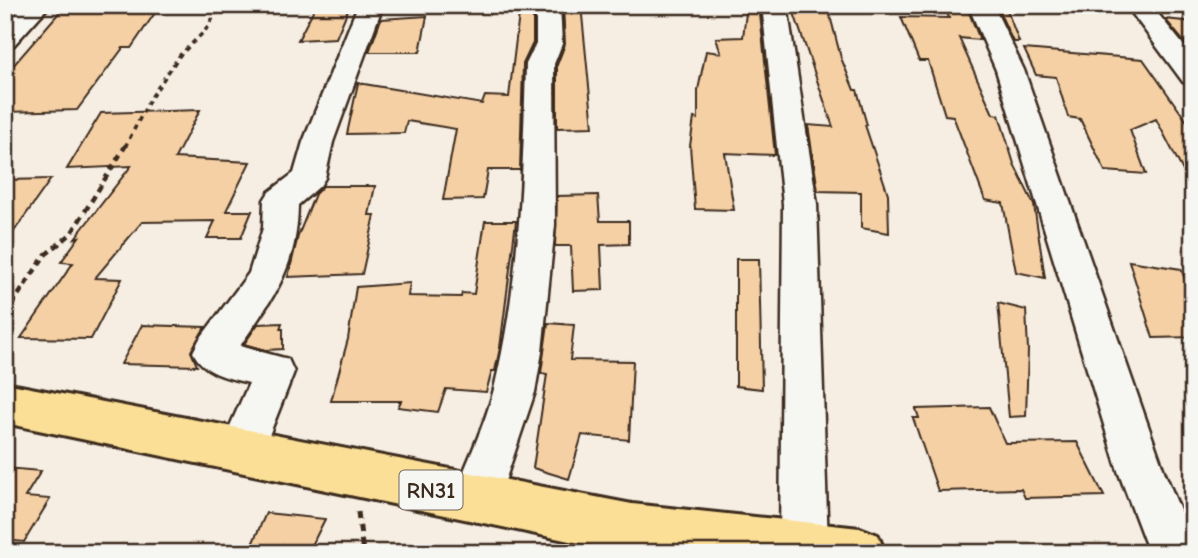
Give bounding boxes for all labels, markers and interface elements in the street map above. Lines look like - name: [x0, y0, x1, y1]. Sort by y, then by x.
- road number: RN31: [400, 470, 462, 510]

